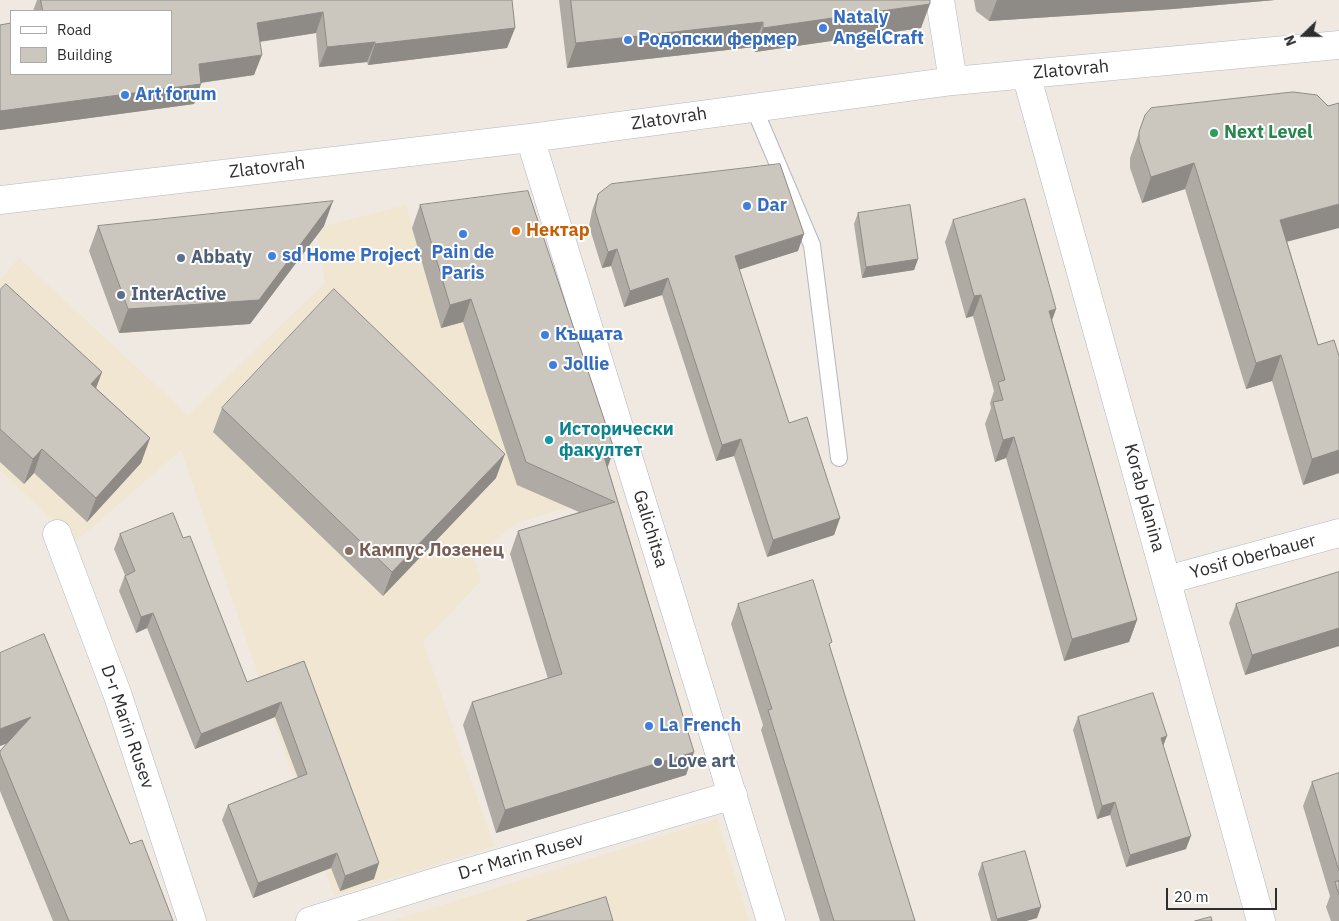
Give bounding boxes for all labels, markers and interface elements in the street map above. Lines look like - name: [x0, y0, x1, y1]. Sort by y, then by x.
- place label: Nataly AngelCraft: [833, 7, 924, 50]
- legend: [10, 10, 172, 75]
- north arrow: [1279, 10, 1329, 60]
- text: Road: [57, 20, 92, 39]
- marker: Nataly AngelCraft: [817, 22, 829, 34]
- place label: Родопски фермер: [638, 29, 797, 51]
- text: N: [1280, 33, 1300, 49]
- marker: Родопски фермер: [622, 34, 634, 46]
- text: Building: [57, 45, 112, 64]
- street label: Zlatovrah: [1032, 56, 1110, 84]
- place label: Art forum: [135, 84, 216, 106]
- marker: Art forum: [119, 89, 131, 101]
- street label: Zlatovrah: [630, 103, 708, 135]
- place label: Next Level: [1224, 122, 1312, 144]
- marker: Next Level: [1208, 127, 1220, 139]
- street label: Zlatovrah: [228, 153, 306, 183]
- place label: Dar: [757, 195, 787, 217]
- marker: Dar: [741, 200, 753, 212]
- place label: Нектар: [526, 220, 590, 242]
- marker: Нектар: [510, 225, 522, 237]
- marker: Pain de Paris: [457, 228, 469, 240]
- place label: Pain de Paris: [432, 242, 494, 284]
- place label: sd Home Project: [282, 245, 420, 267]
- place label: Abbaty: [191, 247, 252, 269]
- marker: sd Home Project: [266, 250, 278, 262]
- marker: Abbaty: [175, 252, 187, 264]
- place label: InterActive: [131, 284, 226, 306]
- marker: InterActive: [115, 289, 127, 301]
- place label: Къщата: [555, 324, 623, 346]
- marker: Къщата: [539, 329, 551, 341]
- place label: Jollie: [563, 354, 609, 376]
- marker: Jollie: [547, 359, 559, 371]
- place label: Исторически факултет: [559, 419, 674, 462]
- marker: Исторически факултет: [543, 434, 555, 446]
- street label: Korab planina: [1119, 441, 1169, 555]
- street label: Galichitsa: [628, 488, 672, 570]
- street label: Yosif Oberbauer: [1188, 530, 1318, 584]
- place label: Кампус Лозенец: [359, 540, 504, 562]
- marker: Кампус Лозенец: [343, 545, 355, 557]
- street label: D-r Marin Rusev: [96, 662, 158, 792]
- place label: La French: [659, 715, 741, 737]
- marker: La French: [643, 720, 655, 732]
- place label: Love art: [668, 751, 736, 773]
- marker: Love art: [652, 756, 664, 768]
- street label: D-r Marin Rusev: [456, 829, 586, 885]
- scale bar: [1169, 878, 1280, 910]
- text: 20 m: [1174, 887, 1209, 906]

